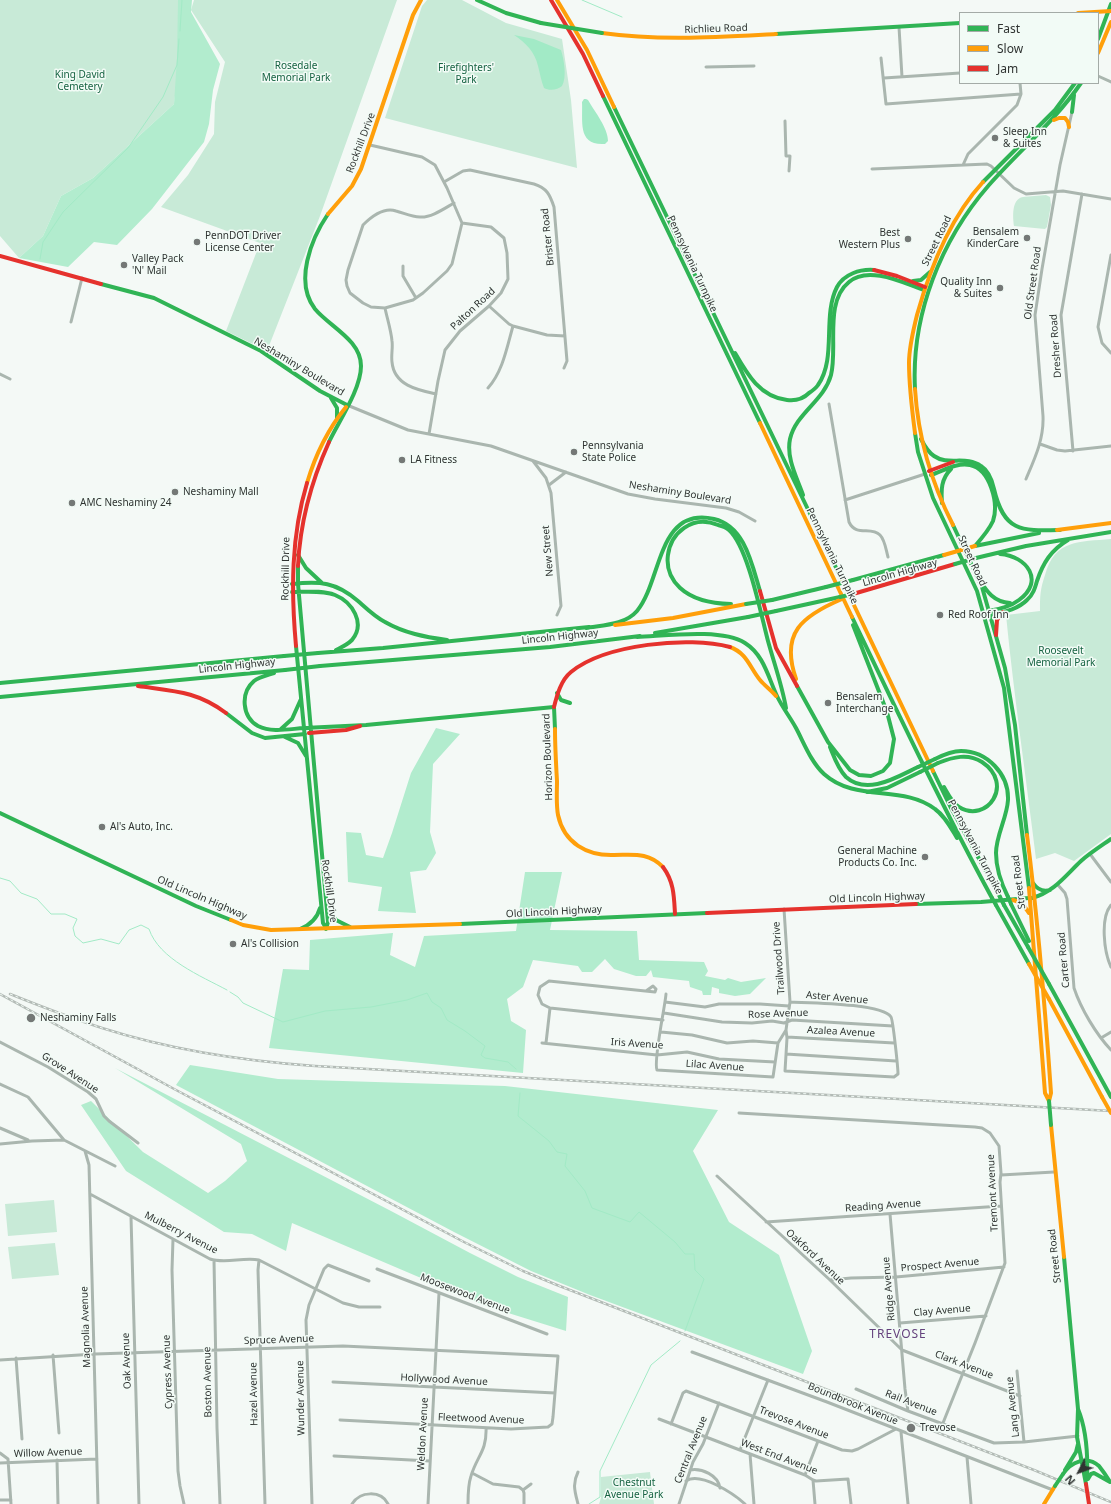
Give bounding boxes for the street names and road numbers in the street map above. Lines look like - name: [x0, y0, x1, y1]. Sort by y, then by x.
- street label: Richlieu Road: [684, 22, 748, 36]
- street label: Rockhill Drive: [344, 111, 378, 175]
- street label: Brister Road: [539, 208, 557, 266]
- street label: Pennsylvania Turnpike: [664, 214, 720, 314]
- street label: Street Road: [920, 214, 954, 268]
- street label: Old Street Road: [1022, 246, 1044, 320]
- street label: Palton Road: [448, 285, 498, 333]
- street label: Dresher Road: [1048, 314, 1064, 378]
- street label: Neshaminy Boulevard: [252, 335, 346, 399]
- street label: Neshaminy Boulevard: [628, 479, 732, 507]
- street label: Pennsylvania Turnpike: [803, 506, 861, 606]
- street label: New Street: [540, 525, 556, 577]
- street label: Street Road: [955, 534, 989, 588]
- street label: Rockhill Drive: [279, 537, 293, 601]
- street label: Lincoln Highway: [861, 557, 939, 589]
- street label: Lincoln Highway: [521, 627, 599, 647]
- street label: Lincoln Highway: [198, 656, 276, 676]
- street label: Horizon Boulevard: [540, 713, 556, 801]
- street label: Pennsylvania Turnpike: [945, 798, 1005, 896]
- street label: Street Road: [1010, 854, 1028, 910]
- street label: Rockhill Drive: [319, 859, 339, 923]
- street label: Old Lincoln Highway: [155, 874, 249, 922]
- street label: Old Lincoln Highway: [829, 890, 925, 906]
- street label: Old Lincoln Highway: [506, 903, 602, 921]
- street label: Trailwood Drive: [770, 921, 788, 995]
- street label: Carter Road: [1056, 932, 1072, 988]
- street label: Aster Avenue: [805, 989, 869, 1007]
- street label: Rose Avenue: [748, 1007, 808, 1021]
- street label: Azalea Avenue: [807, 1024, 875, 1040]
- street label: Iris Avenue: [610, 1036, 664, 1052]
- street label: Grove Avenue: [39, 1050, 101, 1096]
- street label: Lilac Avenue: [685, 1058, 745, 1074]
- street label: Tremont Avenue: [985, 1154, 1001, 1232]
- street label: Reading Avenue: [845, 1197, 921, 1215]
- street label: Mulberry Avenue: [142, 1209, 220, 1257]
- street label: Oakford Avenue: [783, 1227, 847, 1287]
- street label: Street Road: [1046, 1228, 1064, 1284]
- street label: Ridge Avenue: [880, 1256, 898, 1322]
- street label: Prospect Avenue: [900, 1256, 980, 1274]
- street label: Moosewood Avenue: [418, 1271, 512, 1317]
- street label: Magnolia Avenue: [79, 1286, 93, 1368]
- street label: Clay Avenue: [913, 1303, 971, 1319]
- street label: Oak Avenue: [120, 1333, 134, 1389]
- street label: Spruce Avenue: [244, 1333, 314, 1347]
- street label: Cypress Avenue: [161, 1335, 175, 1409]
- street label: Boston Avenue: [201, 1346, 215, 1418]
- street label: Clark Avenue: [933, 1348, 995, 1382]
- street label: Wunder Avenue: [294, 1360, 308, 1436]
- street label: Hazel Avenue: [247, 1362, 261, 1426]
- street label: Hollywood Avenue: [400, 1372, 488, 1388]
- street label: Lang Avenue: [1004, 1376, 1022, 1438]
- street label: Boundbrook Avenue: [806, 1380, 900, 1428]
- street label: Rail Avenue: [883, 1388, 939, 1418]
- street label: Weldon Avenue: [415, 1397, 431, 1471]
- street label: Trevose Avenue: [757, 1404, 831, 1442]
- street label: Fleetwood Avenue: [438, 1411, 524, 1427]
- street label: Central Avenue: [672, 1415, 710, 1485]
- street label: West End Avenue: [739, 1437, 819, 1477]
- street label: Willow Avenue: [14, 1446, 82, 1460]

